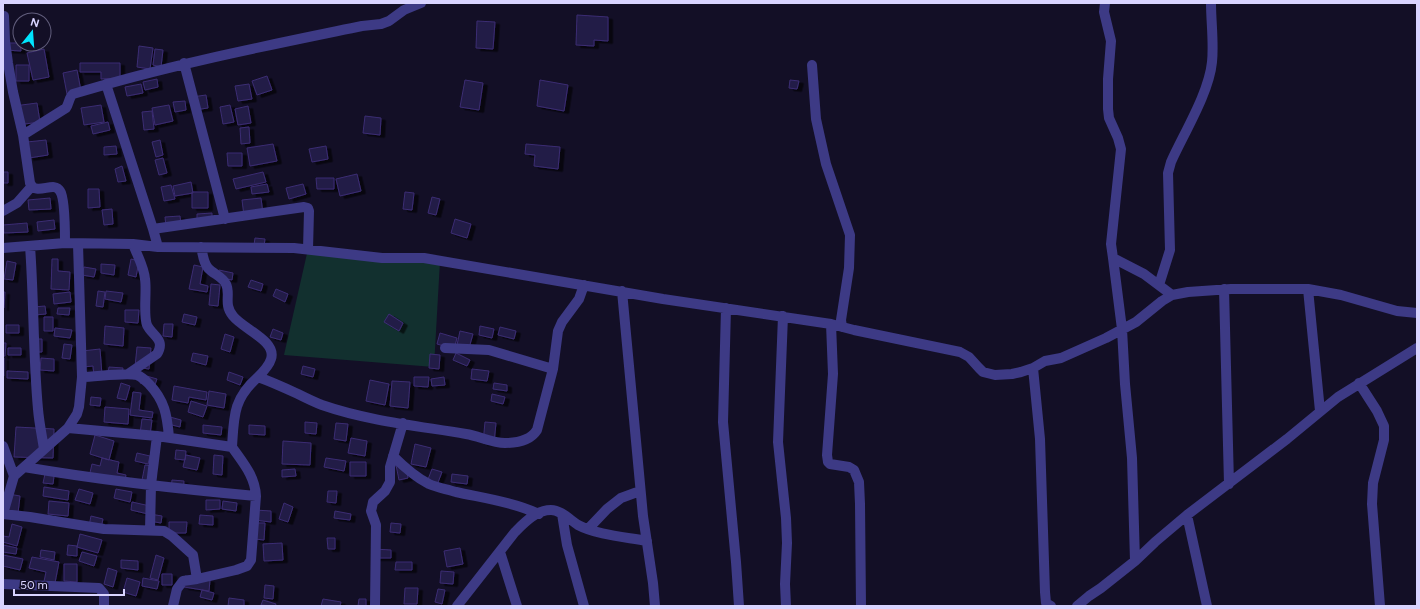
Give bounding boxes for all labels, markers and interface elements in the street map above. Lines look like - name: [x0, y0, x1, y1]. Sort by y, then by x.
- north arrow: [12, 12, 52, 52]
- text: N: [29, 15, 41, 30]
- scale bar: [14, 571, 124, 597]
- text: 50 m: [20, 578, 48, 592]

